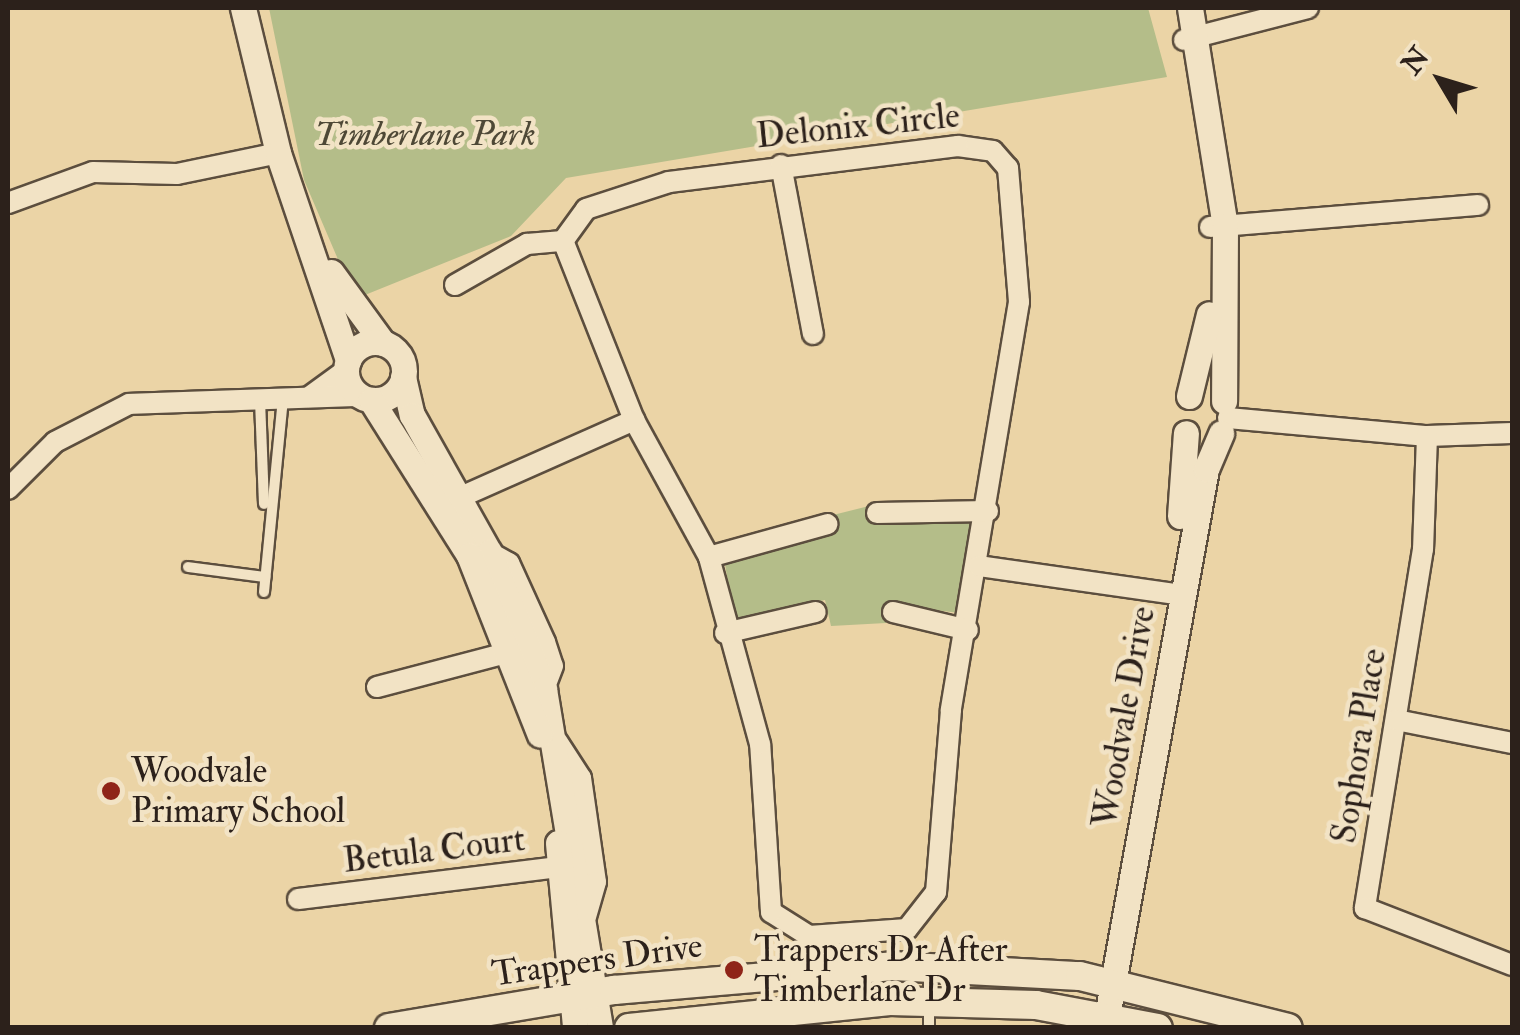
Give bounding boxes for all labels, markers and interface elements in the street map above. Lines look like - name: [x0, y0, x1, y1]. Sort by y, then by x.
- north arrow: [1390, 30, 1490, 130]
- text: N: [1394, 41, 1437, 82]
- street label: Delonix Circle: [754, 94, 962, 158]
- park label: Timberlane Park: [314, 113, 536, 155]
- street label: Woodvale Drive: [1084, 603, 1164, 831]
- street label: Sophora Place: [1323, 646, 1395, 846]
- place label: Woodvale Primary School: [131, 750, 345, 832]
- marker: Woodvale Primary School: [100, 780, 122, 802]
- street label: Betula Court: [341, 818, 527, 882]
- street label: Trappers Drive: [489, 924, 705, 996]
- place label: Trappers Dr After Timberlane Dr: [754, 929, 1008, 1011]
- marker: Trappers Dr After Timberlane Dr: [723, 959, 745, 981]

